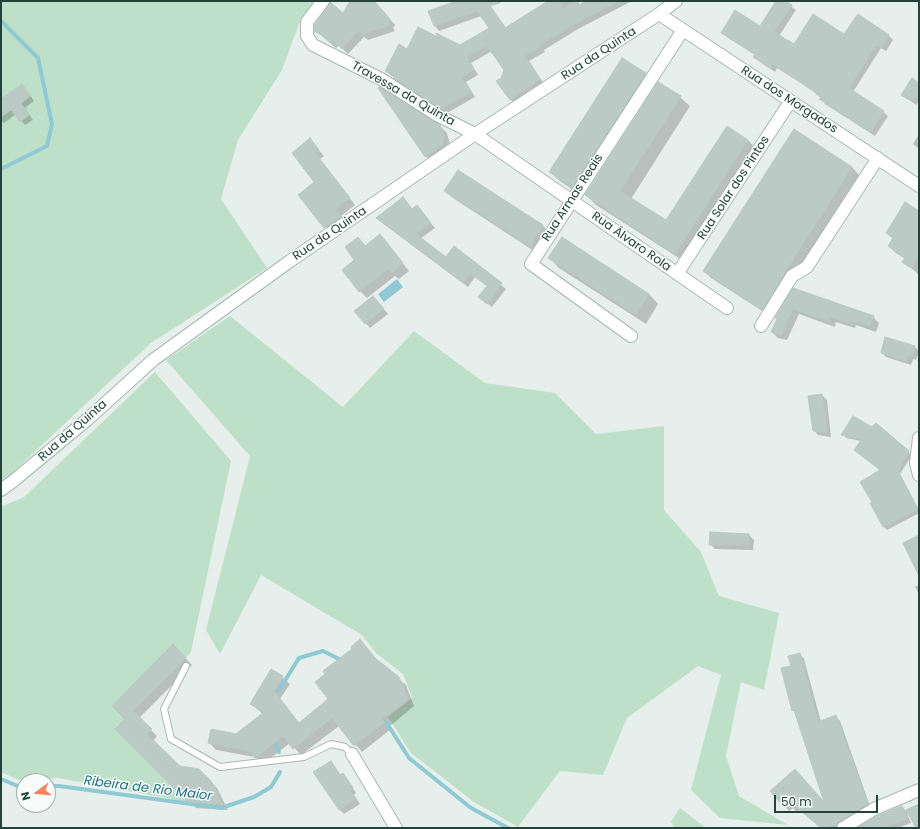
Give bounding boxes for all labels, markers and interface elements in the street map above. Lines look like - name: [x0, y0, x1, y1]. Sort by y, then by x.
- street label: Rua da Quinta: [559, 25, 639, 83]
- street label: Travessa da Quinta: [349, 59, 457, 129]
- street label: Rua dos Morgados: [738, 63, 840, 137]
- street label: Rua Solar dos Pintos: [695, 133, 773, 243]
- street label: Rua Armas Reais: [539, 152, 607, 244]
- street label: Rua da Quinta: [290, 204, 370, 264]
- street label: Rua Álvaro Rola: [589, 209, 673, 275]
- street label: Rua da Quinta: [36, 397, 110, 465]
- north arrow: [16, 773, 56, 813]
- water label: Ribeira de Rio Maior: [83, 773, 213, 805]
- scale bar: [776, 787, 880, 813]
- text: N: [17, 790, 34, 802]
- text: 50 m: [781, 793, 812, 810]

